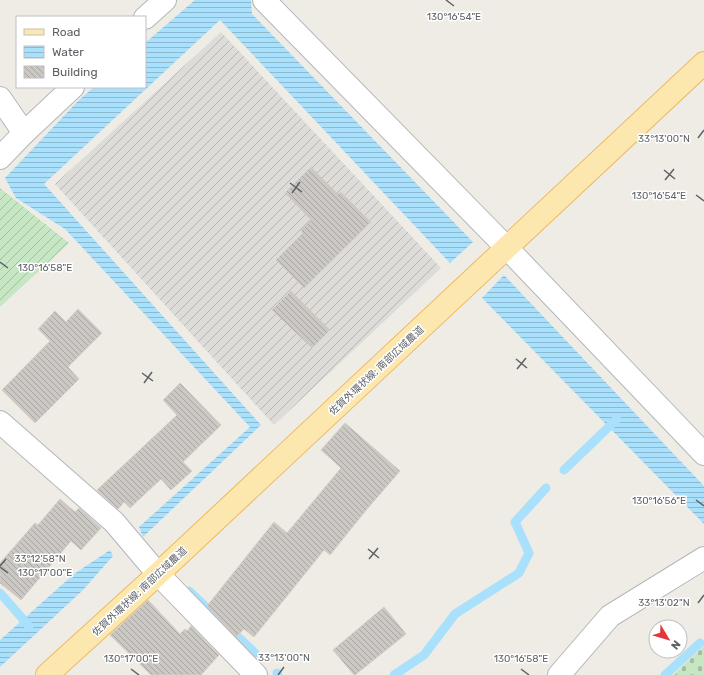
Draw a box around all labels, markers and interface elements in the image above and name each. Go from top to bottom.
text: 130°16'54"E [427,11,481,23]
legend [16,16,146,88]
text: Road [52,25,80,39]
text: Water [52,45,84,59]
text: Building [52,65,98,79]
text: 33°13'00"N [638,133,690,145]
text: 130°16'54"E [632,190,686,202]
text: 130°16'58"E [18,262,72,274]
street label: 佐賀外環状線; 南部広域農道 [327,324,427,418]
text: 130°16'56"E [632,495,686,507]
street label: 佐賀外環状線; 南部広域農道 [90,545,190,639]
text: 33°12'58"N [14,553,66,565]
text: 130°17'00"E [18,567,72,579]
text: 33°13'02"N [638,597,690,609]
north arrow [648,619,688,659]
text: N [668,638,683,652]
text: 33°13'00"N [258,652,310,664]
text: 130°17'00"E [104,653,158,665]
text: 130°16'58"E [494,653,548,665]

